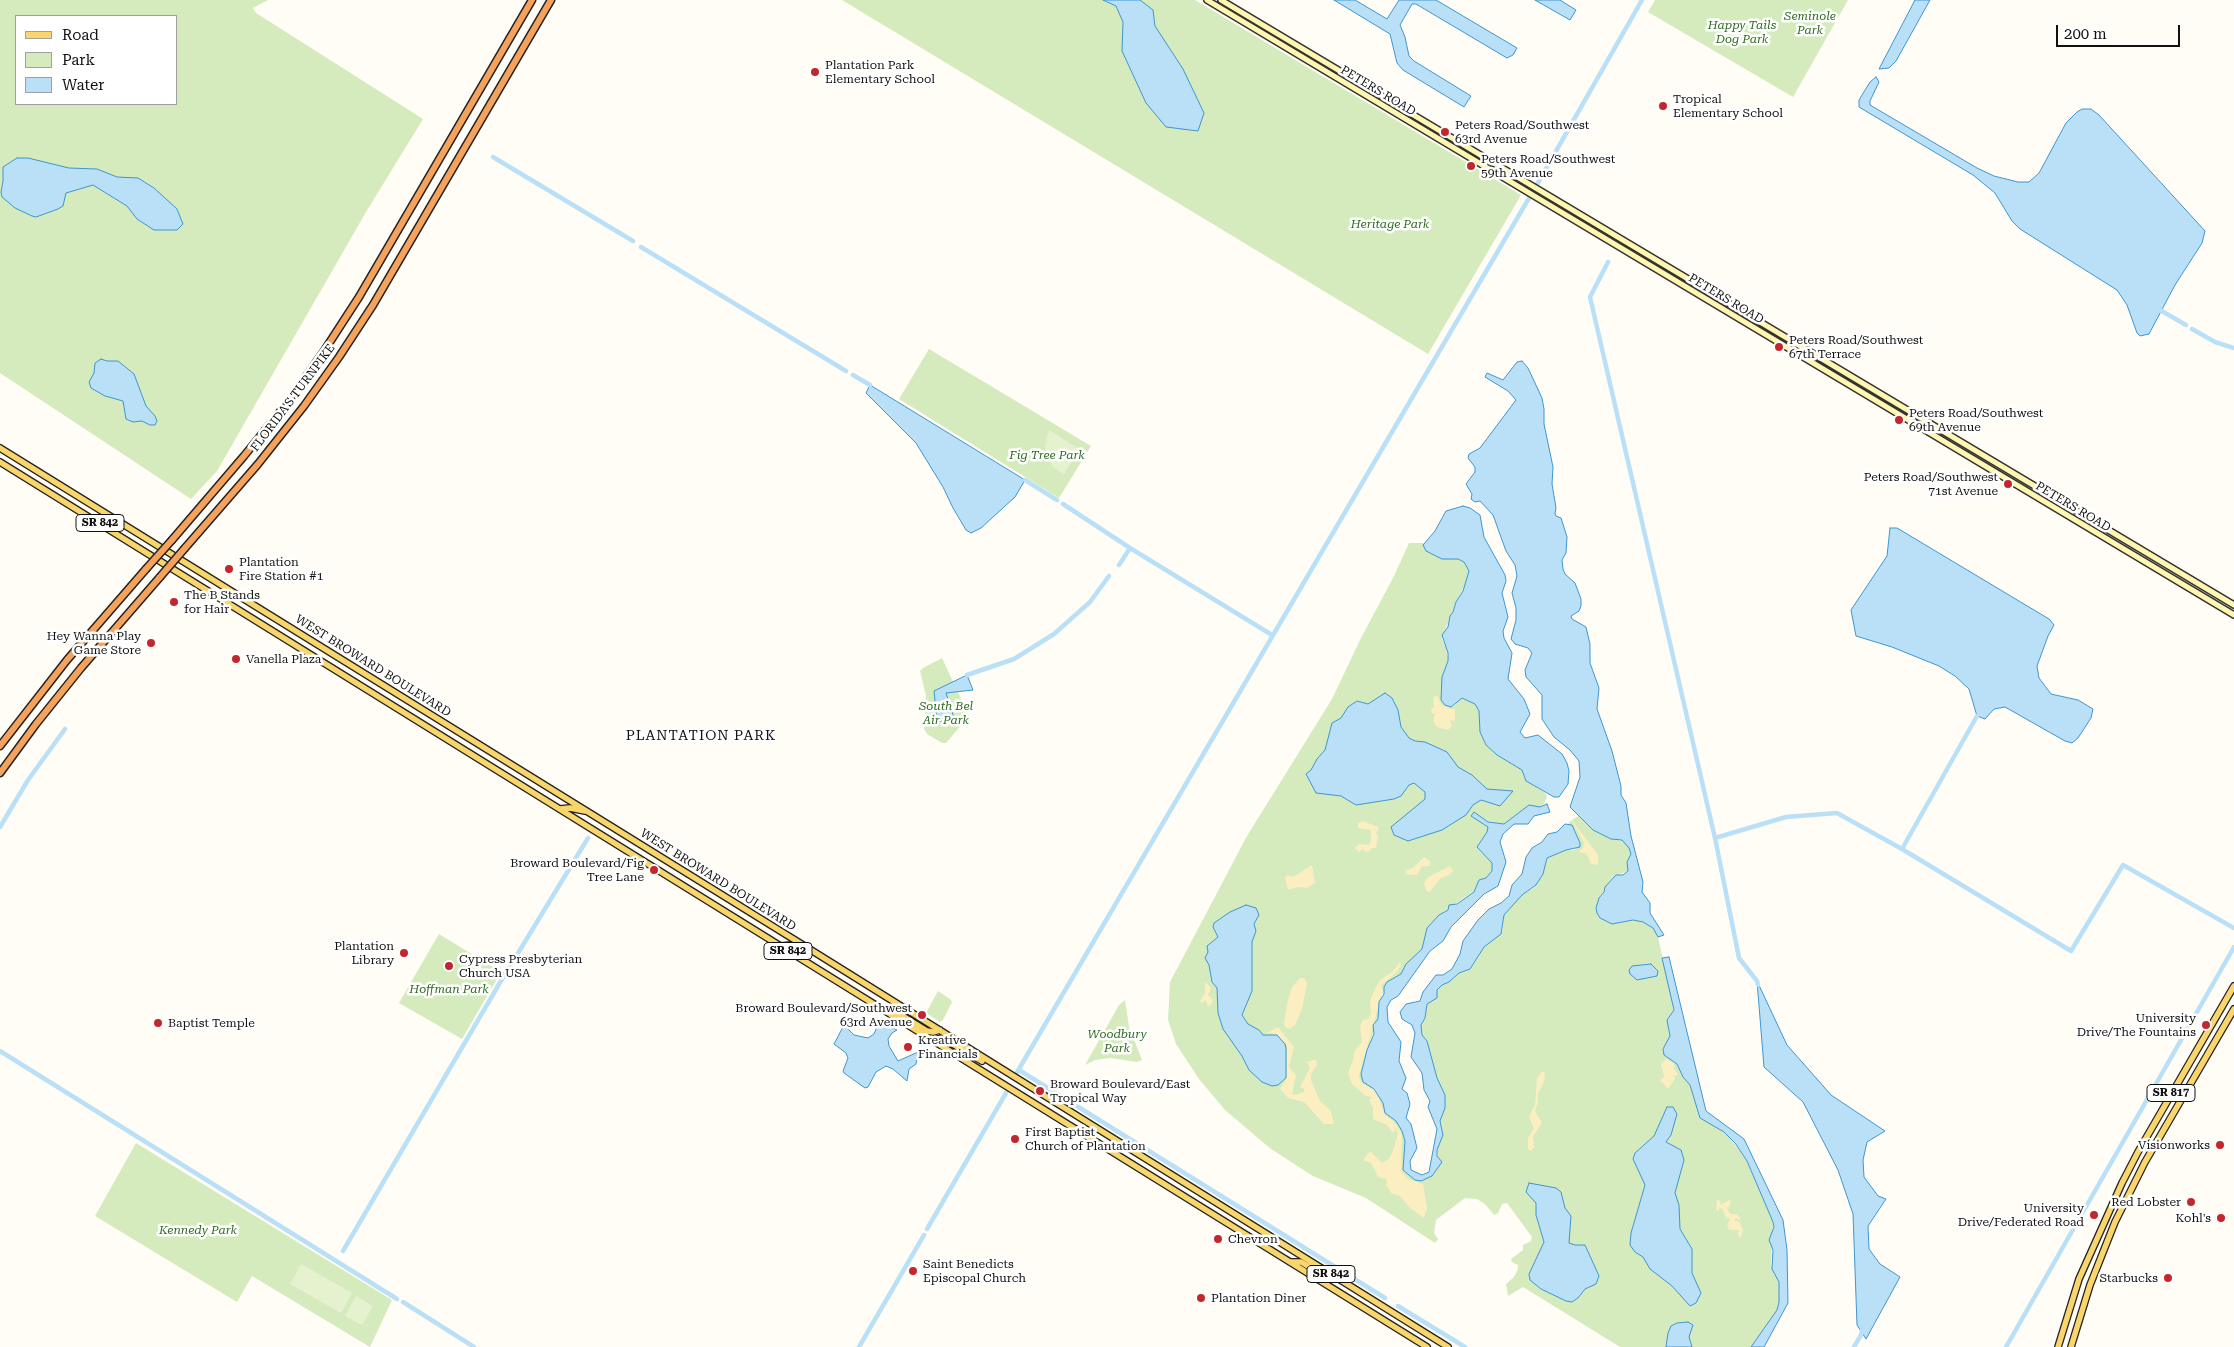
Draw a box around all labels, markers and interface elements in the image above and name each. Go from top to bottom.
park label: Seminole Park [1784,9,1836,37]
legend [15,15,178,105]
scale bar [2059,15,2183,47]
park label: Happy Tails Dog Park [1708,18,1776,46]
text: 200 m [2064,25,2107,43]
text: Road [62,26,99,44]
text: Park [62,51,95,69]
place label: Plantation Park Elementary School [825,58,935,86]
street label: PETERS ROAD [1338,63,1418,119]
marker: Plantation Park Elementary School [809,66,821,78]
text: Water [62,76,104,94]
place label: Tropical Elementary School [1673,92,1783,120]
marker: Tropical Elementary School [1657,100,1669,112]
place label: Peters Road/Southwest 63rd Avenue [1455,118,1589,146]
marker: Peters Road/Southwest 63rd Avenue [1439,126,1451,138]
place label: Peters Road/Southwest 59th Avenue [1481,152,1615,180]
marker: Peters Road/Southwest 59th Avenue [1465,160,1477,172]
park label: Heritage Park [1351,217,1429,231]
street label: PETERS ROAD [1686,271,1766,327]
place label: Peters Road/Southwest 67th Terrace [1789,333,1923,361]
street label: FLORIDA'S TURNPIKE [248,341,338,455]
marker: Peters Road/Southwest 67th Terrace [1773,341,1785,353]
place label: Peters Road/Southwest 69th Avenue [1909,406,2043,434]
marker: Peters Road/Southwest 69th Avenue [1893,414,1905,426]
park label: Fig Tree Park [1009,448,1085,462]
place label: Peters Road/Southwest 71st Avenue [1864,470,1998,498]
marker: Peters Road/Southwest 71st Avenue [2002,478,2014,490]
street label: PETERS ROAD [2033,479,2113,535]
road number: SR 842 [76,514,124,532]
place label: Plantation Fire Station #1 [239,555,323,583]
marker: Plantation Fire Station #1 [223,563,235,575]
place label: The B Stands for Hair [184,588,260,616]
marker: The B Stands for Hair [168,596,180,608]
street label: WEST BROWARD BOULEVARD [293,612,453,720]
place label: Hey Wanna Play Game Store [47,629,141,657]
marker: Hey Wanna Play Game Store [145,637,157,649]
place label: Vanella Plaza [246,652,321,666]
marker: Vanella Plaza [230,653,242,665]
park label: South Bel Air Park [919,699,973,727]
district label: PLANTATION PARK [624,728,778,744]
street label: WEST BROWARD BOULEVARD [638,826,798,934]
place label: Broward Boulevard/Fig Tree Lane [510,856,644,884]
marker: Broward Boulevard/Fig Tree Lane [648,864,660,876]
place label: Plantation Library [334,939,394,967]
road number: SR 842 [764,942,812,959]
marker: Plantation Library [398,947,410,959]
place label: Cypress Presbyterian Church USA [459,952,582,980]
marker: Cypress Presbyterian Church USA [443,960,455,972]
park label: Hoffman Park [409,982,489,996]
place label: Broward Boulevard/Southwest 63rd Avenue [735,1001,912,1029]
marker: Broward Boulevard/Southwest 63rd Avenue [916,1009,928,1021]
place label: University Drive/The Fountains [2077,1011,2196,1039]
place label: Baptist Temple [168,1016,255,1030]
marker: Baptist Temple [152,1017,164,1029]
marker: University Drive/The Fountains [2200,1019,2212,1031]
park label: Woodbury Park [1087,1027,1147,1055]
place label: Kreative Financials [918,1033,977,1061]
marker: Kreative Financials [902,1041,914,1053]
place label: Broward Boulevard/East Tropical Way [1050,1077,1190,1105]
road number: SR 817 [2147,1084,2195,1102]
marker: Broward Boulevard/East Tropical Way [1034,1085,1046,1097]
place label: First Baptist Church of Plantation [1025,1125,1146,1153]
marker: First Baptist Church of Plantation [1009,1133,1021,1145]
place label: Visionworks [2138,1138,2210,1152]
marker: Visionworks [2214,1139,2226,1151]
place label: Red Lobster [2111,1195,2181,1209]
marker: Red Lobster [2185,1196,2197,1208]
place label: University Drive/Federated Road [1958,1201,2084,1229]
marker: University Drive/Federated Road [2088,1209,2100,1221]
place label: Kohl's [2176,1211,2211,1225]
marker: Kohl's [2215,1212,2227,1224]
park label: Kennedy Park [159,1223,237,1237]
place label: Chevron [1228,1232,1278,1246]
marker: Chevron [1212,1233,1224,1245]
place label: Saint Benedicts Episcopal Church [923,1257,1026,1285]
marker: Saint Benedicts Episcopal Church [907,1265,919,1277]
road number: SR 842 [1307,1266,1355,1282]
place label: Starbucks [2100,1271,2158,1285]
marker: Starbucks [2162,1272,2174,1284]
place label: Plantation Diner [1211,1291,1306,1305]
marker: Plantation Diner [1195,1292,1207,1304]

